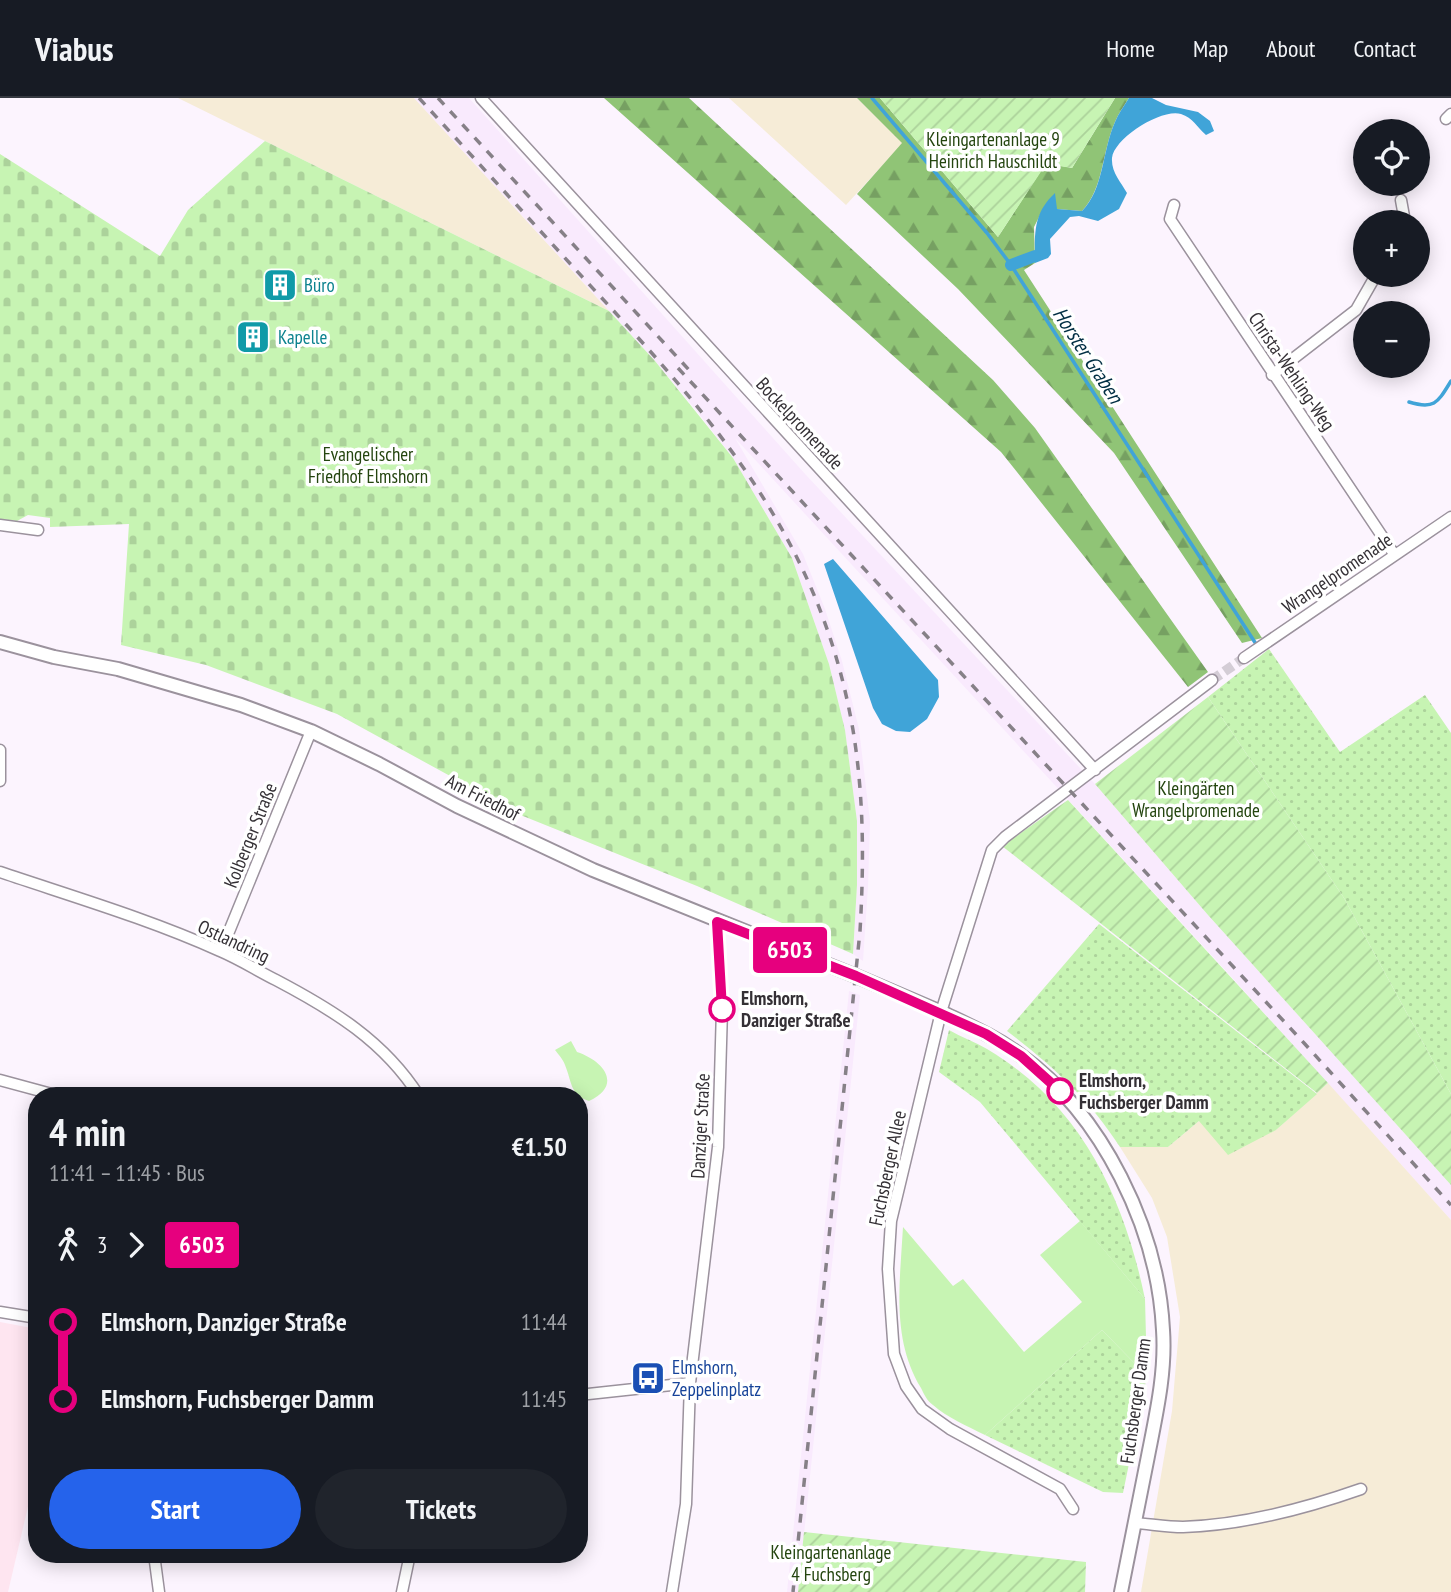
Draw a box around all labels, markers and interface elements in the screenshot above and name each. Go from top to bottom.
text: Viabus [35,27,114,70]
text: Home [1106,33,1155,64]
text: Map [1193,33,1228,64]
text: About [1266,33,1315,64]
text: Contact [1353,33,1416,64]
map controls [1353,119,1430,378]
button: locate [1353,119,1430,196]
park label: Kleingartenanlage 9 Heinrich Hauschildt [926,127,1060,173]
button: + [1353,210,1430,287]
building icon: Büro [261,266,299,304]
place label: Büro [304,273,335,297]
button: − [1353,301,1430,378]
water label: Horster Graben [1047,302,1130,410]
street label: Christa-Wehling-Weg [1243,307,1341,435]
building icon: Kapelle [234,318,272,356]
place label: Kapelle [278,325,328,349]
street label: Bockelpromenade [751,372,849,474]
park label: Evangelischer Friedhof Elmshorn [308,442,428,488]
street label: Wrangelpromenade [1277,527,1397,619]
street label: Am Friedhof [442,768,525,826]
park label: Kleingärten Wrangelpromenade [1132,776,1260,822]
street label: Kolberger Straße [218,779,282,891]
street label: Ostlandring [194,914,274,968]
line badge: 6503 [741,927,839,973]
text: 6503 [767,934,813,965]
place label: Elmshorn, Danziger Straße [741,986,851,1032]
marker: Elmshorn, Danziger Straße [709,996,735,1022]
place label: Elmshorn, Fuchsberger Damm [1079,1068,1209,1114]
street label: Danziger Straße [685,1073,715,1179]
marker: Elmshorn, Fuchsberger Damm [1047,1078,1073,1104]
text: 4 min [49,1107,126,1156]
street label: Fuchsberger Allee [863,1108,911,1228]
text: €1.50 [512,1130,567,1163]
text: 11:41 – 11:45 · Bus [49,1158,205,1187]
icon: walk [49,1226,87,1264]
icon: forward [117,1226,155,1264]
text: 6503 [179,1229,225,1260]
text: 3 [97,1230,107,1259]
text: Elmshorn, Danziger Straße [101,1305,347,1338]
text: 11:44 [521,1307,567,1336]
street label: Fuchsberger Damm [1114,1337,1156,1465]
place label: Elmshorn, Zeppelinplatz [672,1355,761,1401]
bus stop icon: Elmshorn, Zeppelinplatz [629,1359,667,1397]
text: Elmshorn, Fuchsberger Damm [101,1382,374,1415]
text: 11:45 [521,1384,567,1413]
button: Start [49,1469,301,1549]
button: Tickets [315,1469,567,1549]
park label: Kleingartenanlage 4 Fuchsberg [771,1540,892,1586]

